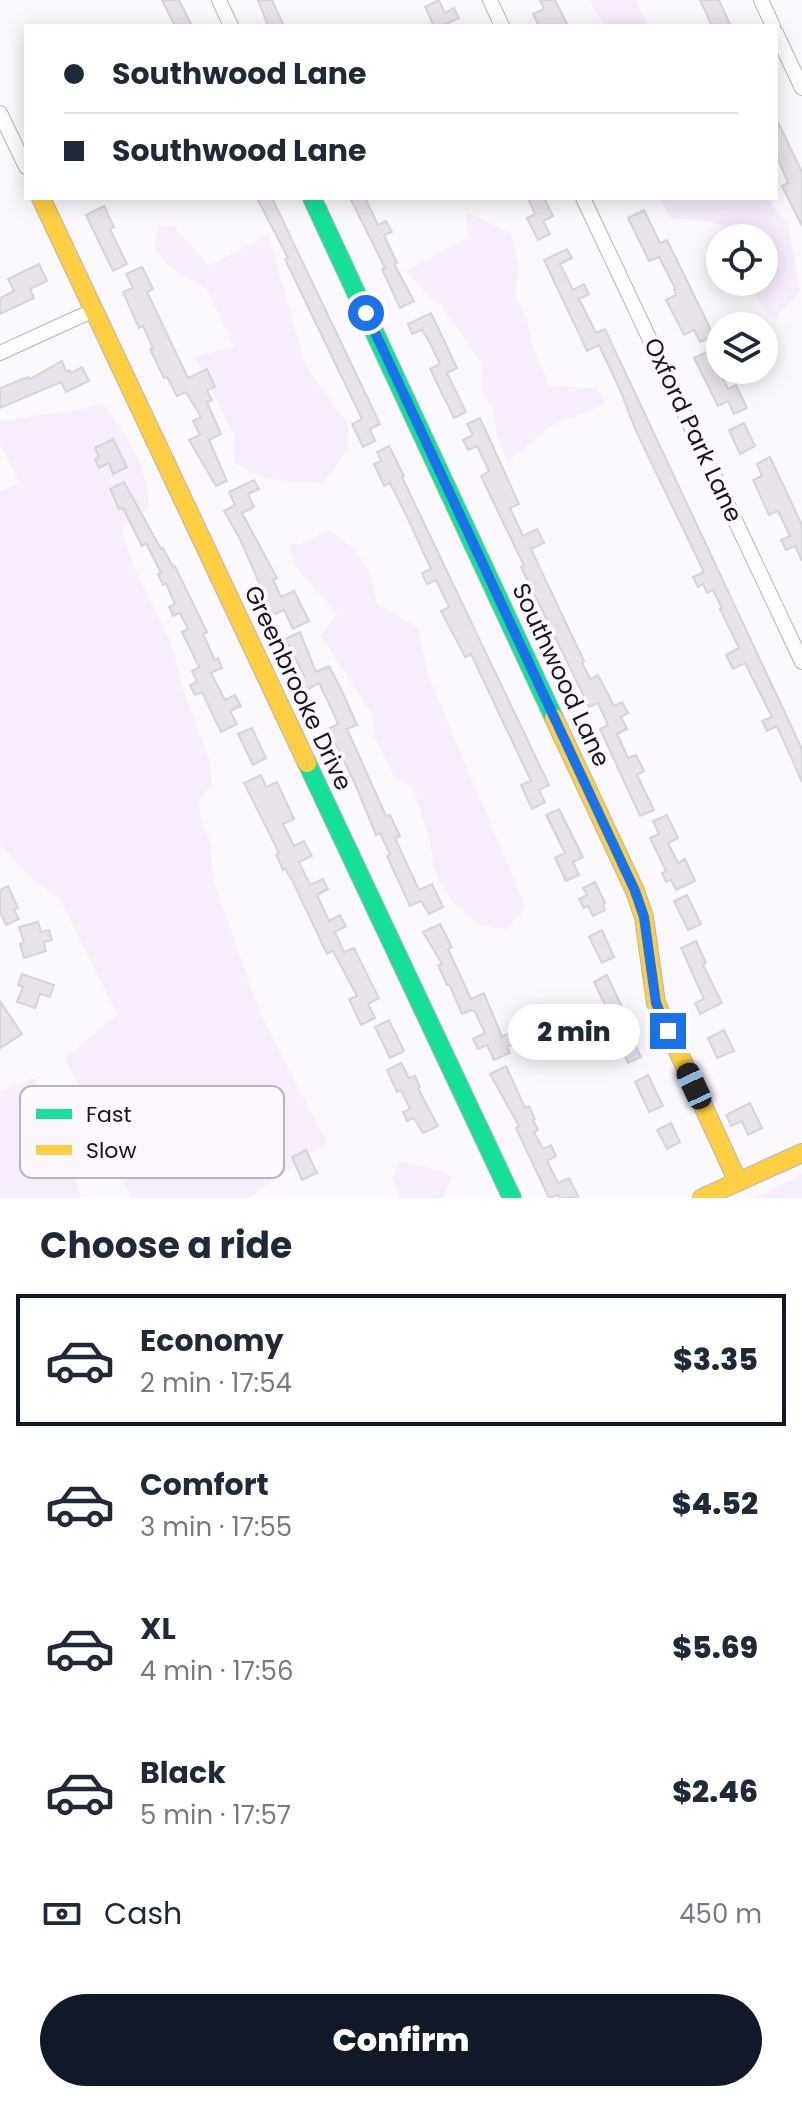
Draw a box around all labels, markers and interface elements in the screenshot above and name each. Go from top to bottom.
text: Southwood Lane [112,52,367,95]
text: Southwood Lane [112,129,367,172]
map controls [706,224,778,384]
button: locate [706,224,778,296]
route start [348,295,384,331]
button: layers [706,312,778,384]
street label: Oxford Park Lane [636,332,751,527]
street label: Southwood Lane [504,578,618,772]
street label: Greenbrooke Drive [236,580,360,796]
callout: 2 min [508,1003,640,1059]
route end [650,1013,686,1049]
text: 2 min [537,1014,611,1050]
car [673,1059,715,1113]
legend [20,1086,284,1178]
text: Fast [86,1099,131,1130]
text: Slow [86,1135,136,1166]
text: Choose a ride [40,1220,292,1271]
text: Economy [140,1319,284,1362]
icon: car [44,1324,116,1396]
text: $3.35 [673,1338,758,1381]
text: 2 min · 17:54 [140,1365,292,1401]
text: Comfort [140,1463,269,1506]
icon: car [44,1468,116,1540]
text: $4.52 [672,1482,758,1525]
text: 3 min · 17:55 [140,1509,292,1545]
text: XL [140,1607,176,1650]
icon: car [44,1612,116,1684]
text: $5.69 [672,1626,758,1669]
text: 4 min · 17:56 [140,1653,293,1689]
text: Black [140,1751,226,1794]
icon: car [44,1756,116,1828]
text: $2.46 [672,1770,758,1813]
text: 5 min · 17:57 [140,1797,291,1833]
icon: cash [40,1892,84,1936]
text: Cash [104,1892,182,1935]
text: 450 m [679,1896,762,1932]
button: Confirm [40,1994,762,2086]

